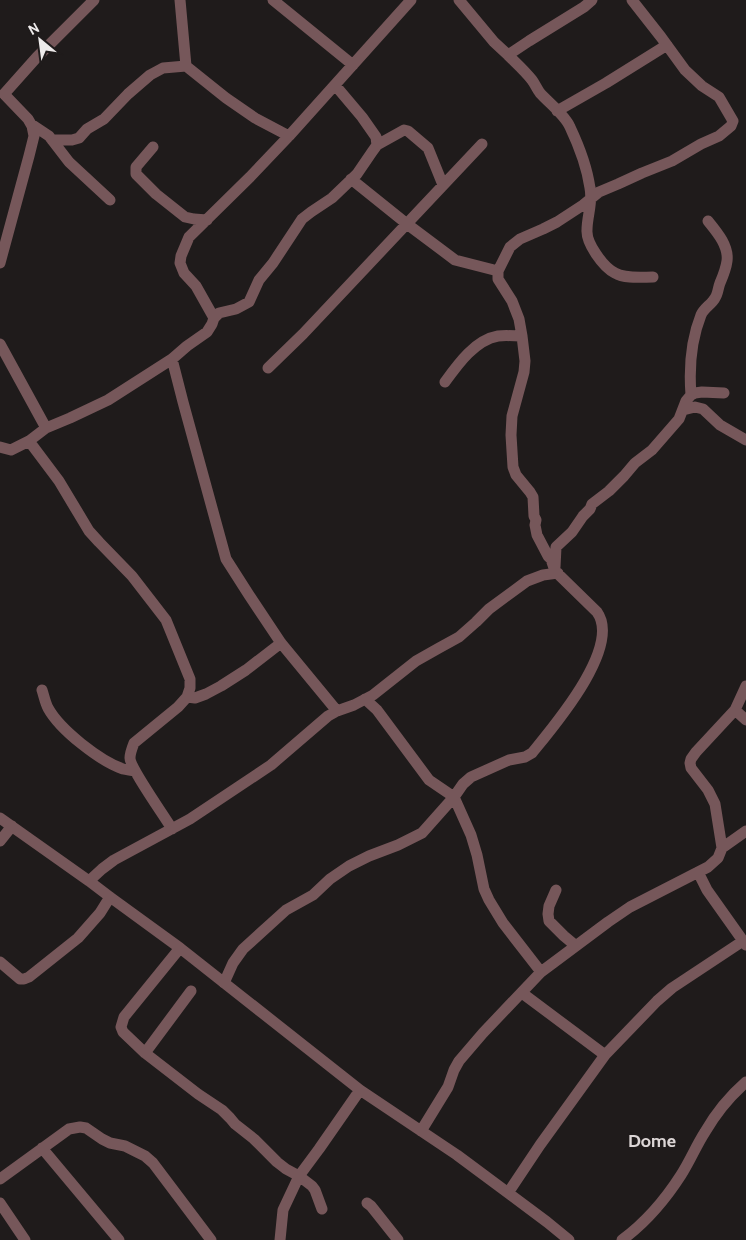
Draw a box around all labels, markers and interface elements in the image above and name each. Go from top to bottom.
north arrow [15,15,65,65]
text: N [25,18,42,39]
district label: Dome [628,1130,676,1152]

